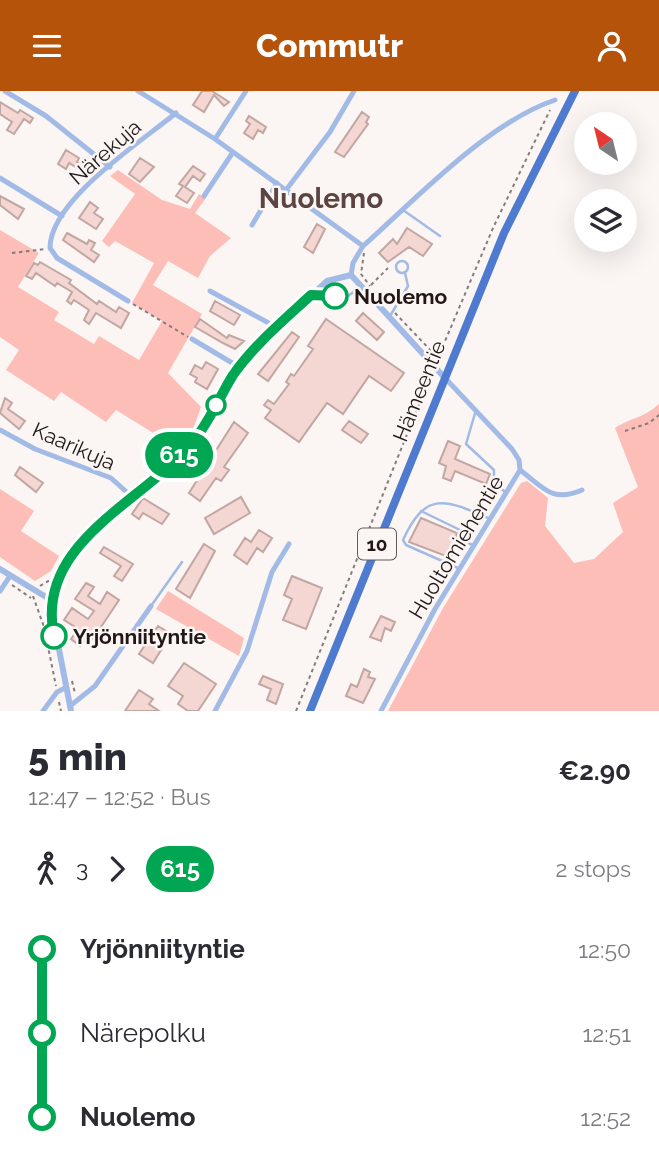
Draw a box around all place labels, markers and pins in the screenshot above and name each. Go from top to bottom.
marker: Nuolemo [322,283,348,309]
place label: Nuolemo [354,284,448,309]
unlabelled marker [206,395,226,415]
marker: Yrjönniityntie [41,623,67,649]
place label: Yrjönniityntie [73,624,207,649]

